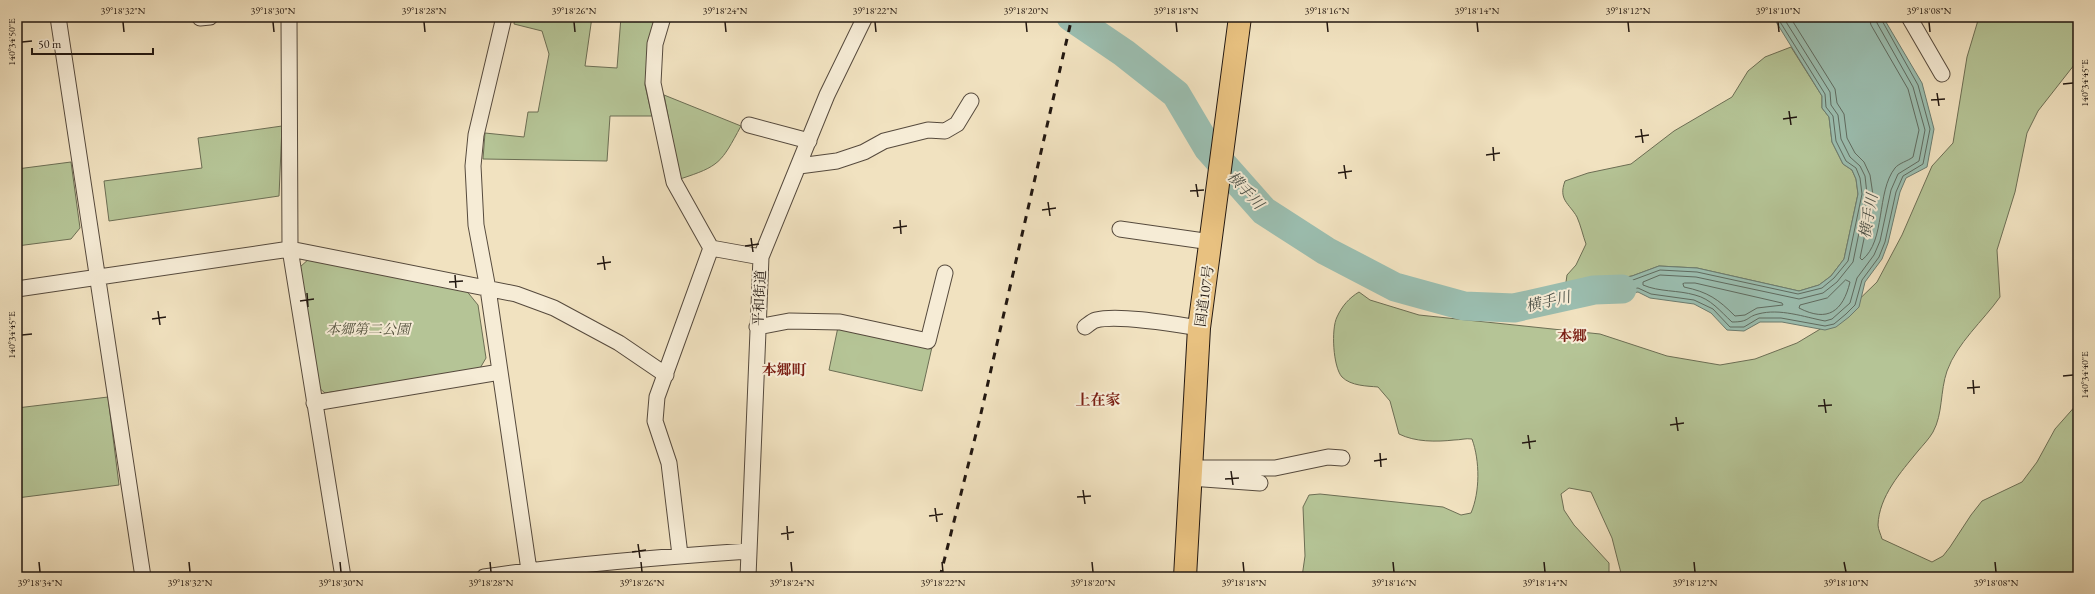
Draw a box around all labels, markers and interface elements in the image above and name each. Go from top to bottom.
text: 39°18'32"N [101,4,146,17]
text: 39°18'30"N [251,4,296,17]
text: 39°18'28"N [402,4,447,17]
text: 39°18'26"N [552,4,597,17]
text: 39°18'24"N [703,4,748,17]
text: 39°18'22"N [853,4,898,17]
text: 39°18'20"N [1004,4,1049,17]
text: 39°18'18"N [1154,4,1199,17]
text: 39°18'16"N [1305,4,1350,17]
text: 39°18'14"N [1455,4,1500,17]
text: 39°18'12"N [1606,4,1651,17]
text: 39°18'10"N [1756,4,1801,17]
text: 39°18'08"N [1907,4,1952,17]
text: 140°34'50"E [5,18,18,66]
scale bar [32,30,153,56]
text: 50 m [38,36,62,52]
text: 140°34'45"E [2078,59,2091,107]
water label: 横手川 [1224,167,1270,214]
water label: 横手川 [1855,190,1882,240]
street label: 国道107号 [1191,264,1217,328]
street label: 平和街道 [749,270,769,326]
water label: 横手川 [1524,286,1574,315]
text: 140°34'45"E [5,311,18,359]
park label: 本郷第二公園 [326,320,412,338]
district label: 本郷 [1557,326,1587,345]
text: 140°34'40"E [2078,351,2091,399]
district label: 本郷町 [761,360,807,379]
district label: 上在家 [1075,390,1121,409]
text: 39°18'34"N [18,576,63,589]
text: 39°18'32"N [168,576,213,589]
text: 39°18'30"N [319,576,364,589]
text: 39°18'28"N [469,576,514,589]
text: 39°18'26"N [620,576,665,589]
text: 39°18'24"N [770,576,815,589]
text: 39°18'22"N [921,576,966,589]
text: 39°18'20"N [1071,576,1116,589]
text: 39°18'18"N [1222,576,1267,589]
text: 39°18'16"N [1372,576,1417,589]
text: 39°18'14"N [1523,576,1568,589]
text: 39°18'12"N [1673,576,1718,589]
text: 39°18'10"N [1824,576,1869,589]
text: 39°18'08"N [1974,576,2019,589]

